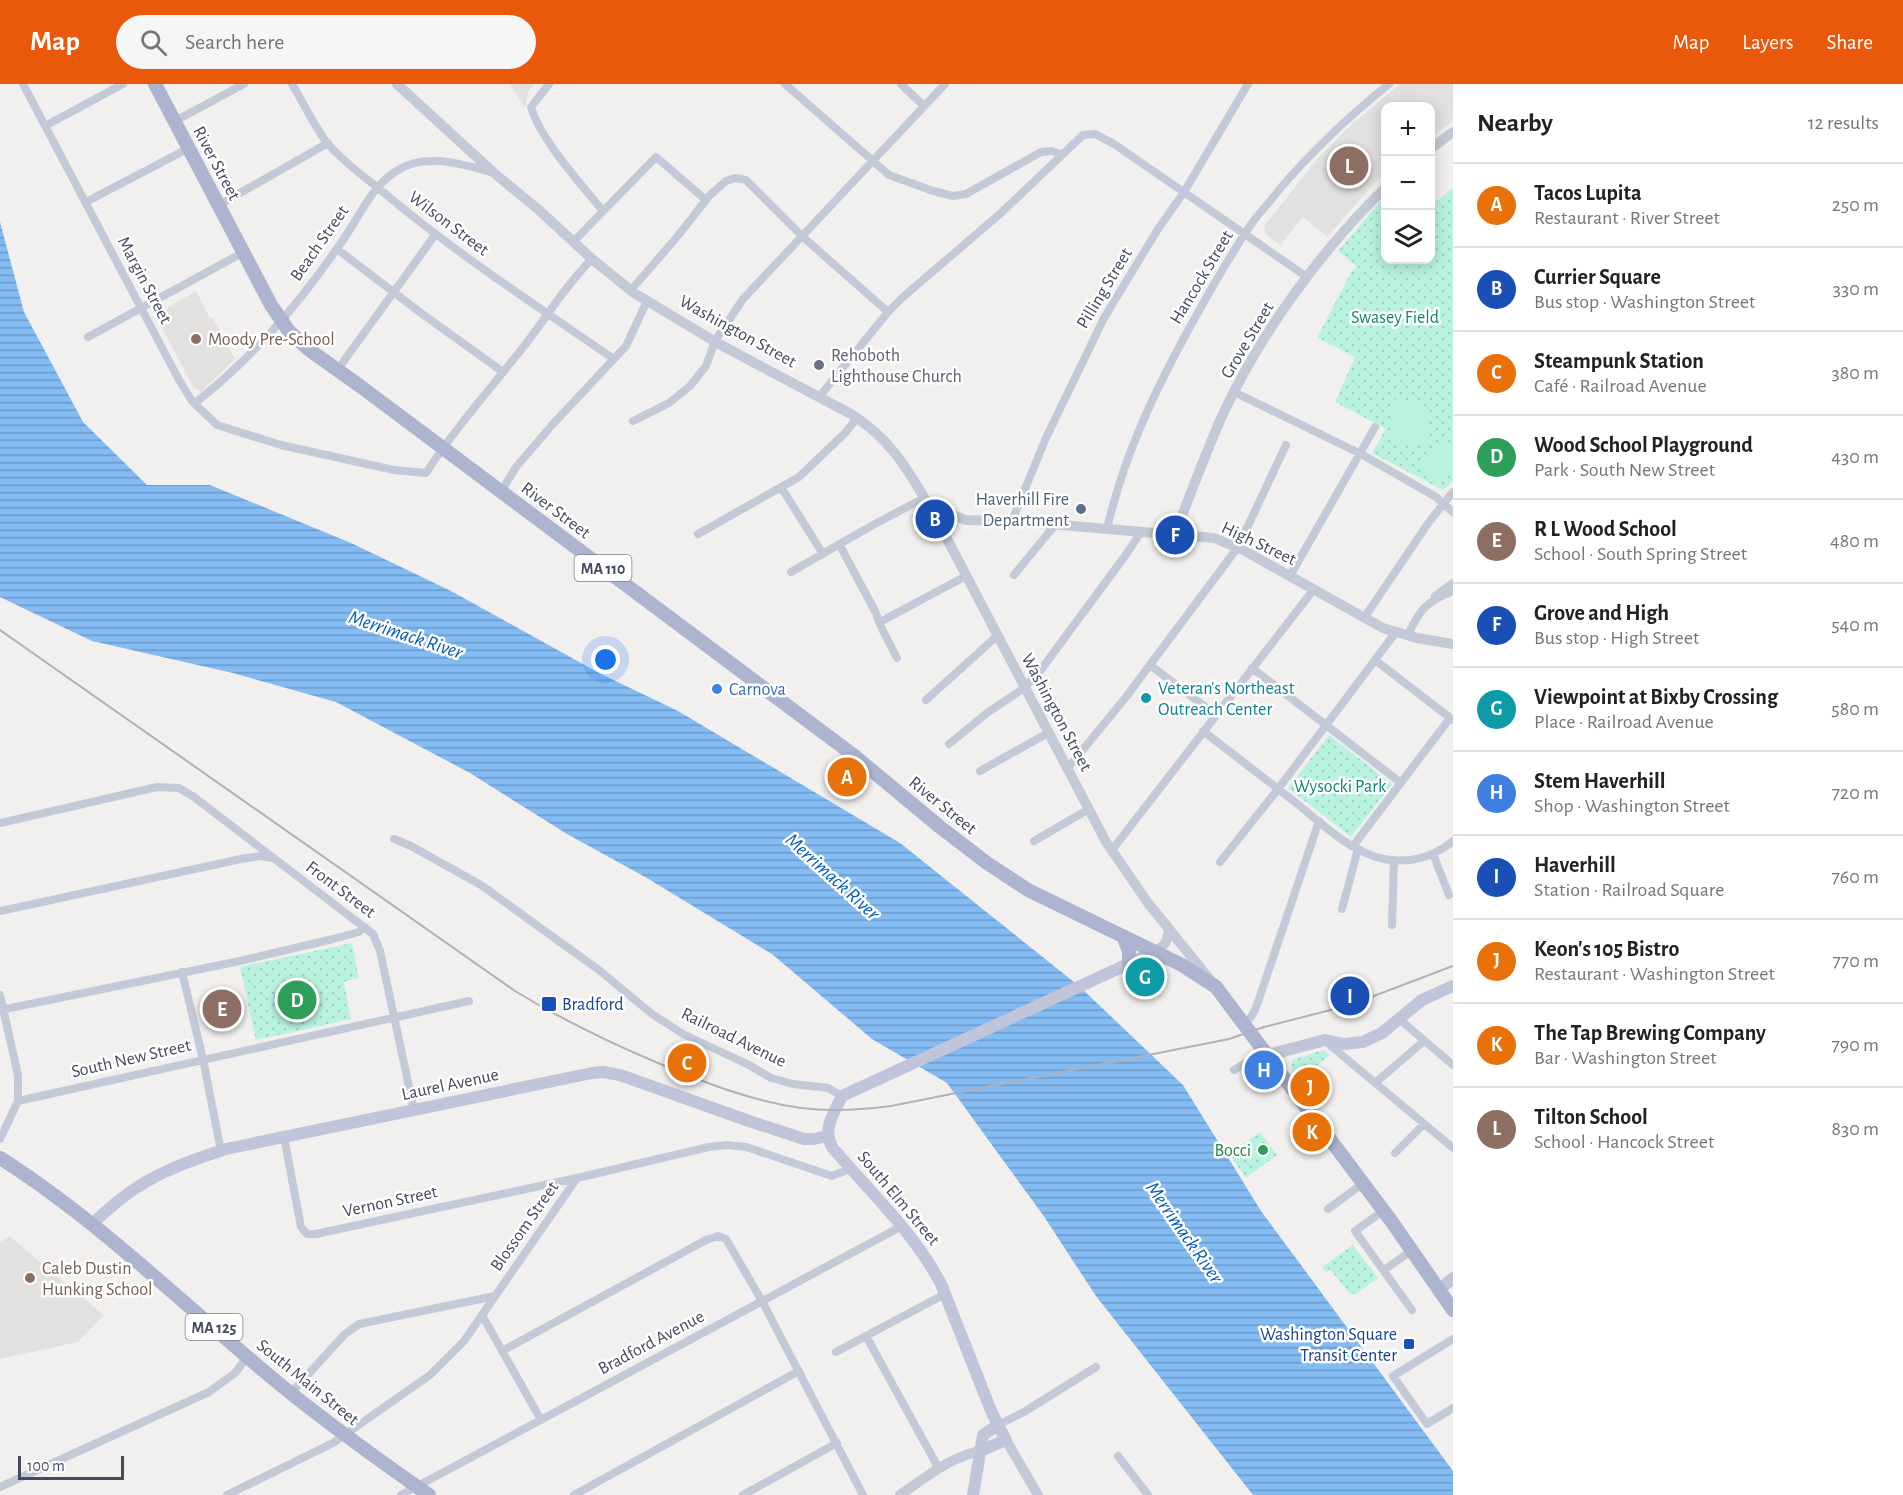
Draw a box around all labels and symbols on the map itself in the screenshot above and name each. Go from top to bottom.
street label: River Street [189,123,243,204]
pin: L [1330,144,1368,188]
street label: Wilson Street [405,188,492,260]
street label: Beach Street [287,202,352,285]
street label: Hancock Street [1167,227,1237,327]
street label: Margin Street [114,234,175,327]
street label: Pilling Street [1074,245,1136,332]
street label: Washington Street [676,292,799,372]
street label: Grove Street [1218,299,1278,382]
park label: Swasey Field [1351,309,1439,327]
place label: Moody Pre-School [208,331,335,349]
marker: Moody Pre-School [189,332,203,346]
place label: Rehoboth Lighthouse Church [831,347,962,386]
marker: Rehoboth Lighthouse Church [812,358,826,372]
street label: River Street [518,479,593,543]
place label: Haverhill Fire Department [976,491,1069,530]
pin: B [916,496,954,542]
marker: Haverhill Fire Department [1074,502,1088,516]
pin: F [1156,512,1194,558]
street label: High Street [1218,519,1299,569]
road number: MA 110 [574,555,632,581]
water label: Merrimack River [346,607,466,663]
your location [591,645,620,674]
street label: Washington Street [1018,651,1095,775]
place label: Veteran's Northeast Outreach Center [1158,680,1295,719]
place label: Carnova [729,681,786,699]
marker: Carnova [710,682,724,696]
marker: Veteran's Northeast Outreach Center [1139,691,1153,705]
pin: A [828,754,866,800]
street label: River Street [905,773,980,838]
park label: Wysocki Park [1294,778,1387,796]
water label: Merrimack River [782,830,883,924]
street label: Front Street [302,858,379,922]
pin: G [1126,954,1164,1000]
pin: I [1330,974,1370,1018]
pin: D [278,978,316,1022]
pin: E [202,986,242,1032]
marker: Bradford [540,995,558,1013]
place label: Bradford [562,996,624,1014]
street label: Railroad Avenue [678,1005,789,1071]
street label: South New Street [70,1036,193,1081]
pin: C [668,1040,706,1086]
pin: H [1244,1048,1284,1092]
pin: J [1290,1064,1330,1110]
street label: Laurel Avenue [400,1066,500,1104]
pin: K [1292,1110,1332,1154]
place label: Bocci [1214,1142,1251,1160]
marker: Bocci [1256,1143,1270,1157]
street label: South Elm Street [854,1148,943,1249]
street label: Blossom Street [487,1178,562,1275]
water label: Merrimack River [1142,1178,1227,1287]
street label: Vernon Street [341,1183,439,1221]
place label: Caleb Dustin Hunking School [42,1260,153,1299]
marker: Caleb Dustin Hunking School [23,1271,37,1285]
street label: Bradford Avenue [596,1307,707,1378]
road number: MA 125 [186,1314,242,1340]
place label: Washington Square Transit Center [1260,1326,1397,1365]
street label: South Main Street [253,1336,362,1429]
marker: Washington Square Transit Center [1402,1337,1416,1351]
scale bar [18,1453,124,1480]

